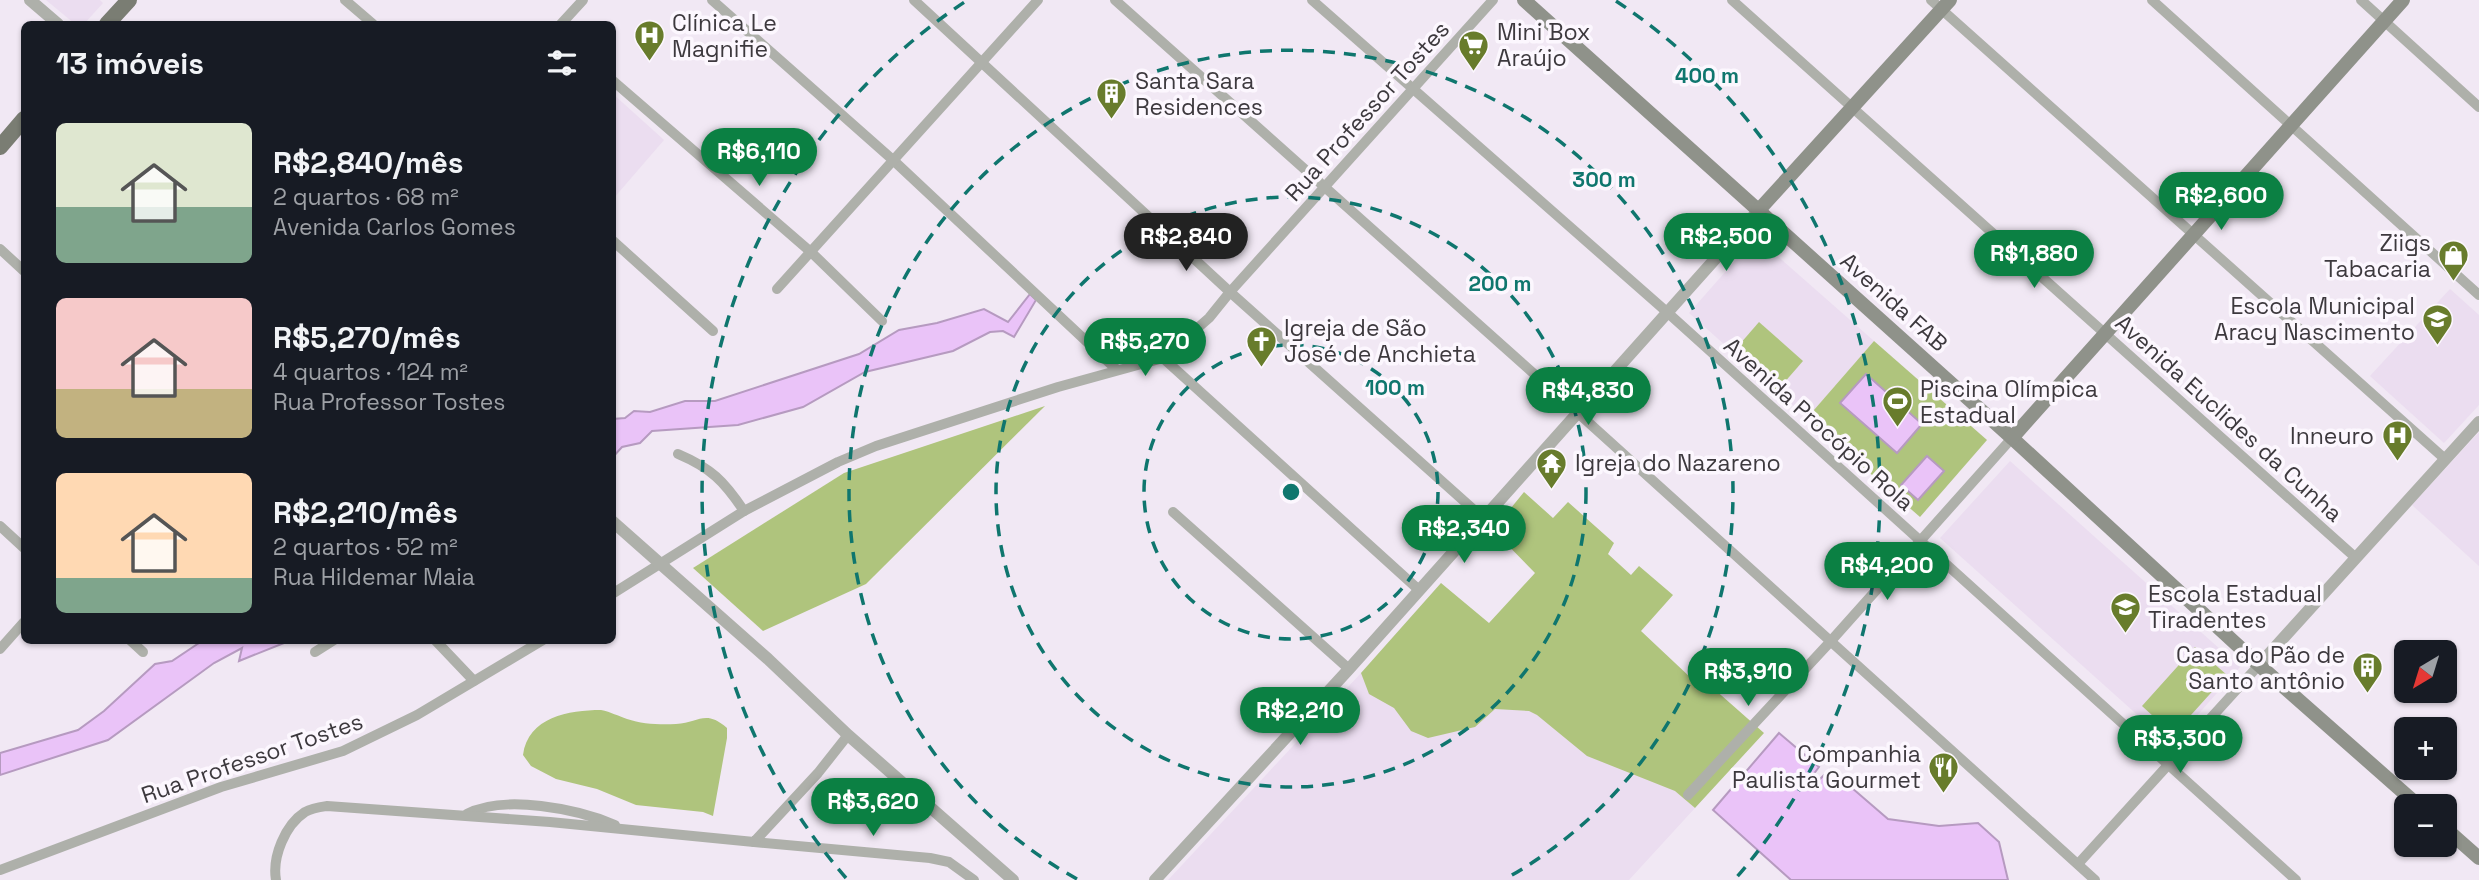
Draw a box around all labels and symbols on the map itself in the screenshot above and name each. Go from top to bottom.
place label: Clínica Le Magnifie [672,8,777,64]
street label: Rua Professor Tostes [1278,15,1456,207]
place label: Mini Box Araújo [1497,17,1590,73]
hospital icon: Clínica Le Magnifie [632,19,666,63]
supermarket icon: Mini Box Araújo [1457,28,1491,72]
text: 400 m [1675,62,1739,89]
place label: Santa Sara Residences [1135,66,1263,122]
building icon: Santa Sara Residences [1095,77,1129,121]
pin: R$6,110 [694,128,824,188]
text: 300 m [1572,166,1636,193]
pin: R$2,600 [2156,173,2286,232]
pin: R$2,840 [1121,214,1251,273]
pin: R$2,500 [1661,214,1791,273]
place label: Ziigs Tabacaria [2324,228,2431,284]
pin: R$1,880 [1969,230,2099,290]
shop icon: Ziigs Tabacaria [2437,239,2471,283]
street label: Avenida FAB [1834,246,1954,358]
text: 200 m [1469,270,1531,297]
place label: Escola Municipal Aracy Nascimento [2214,291,2415,347]
school or university icon: Escola Municipal Aracy Nascimento [2421,302,2455,346]
street label: Avenida Euclides da Cunha [2109,308,2349,528]
place label: Igreja de São José de Anchieta [1284,313,1476,369]
pin: R$5,270 [1080,318,1210,378]
church icon: Igreja de São José de Anchieta [1244,324,1278,368]
street label: Avenida Procópio Rola [1718,331,1920,517]
pin: R$4,830 [1523,368,1653,427]
text: 100 m [1365,374,1425,401]
place label: Piscina Olímpica Estadual [1920,374,2098,430]
sports icon: Piscina Olímpica Estadual [1880,385,1914,429]
hospital icon: Inneuro [2380,419,2414,463]
place label: Inneuro [2290,421,2374,451]
temple icon: Igreja do Nazareno [1535,446,1569,490]
place label: Igreja do Nazareno [1575,448,1781,478]
centre of rings [1279,480,1303,504]
pin: R$2,340 [1399,505,1529,565]
pin: R$4,200 [1822,542,1952,602]
place label: Escola Estadual Tiradentes [2148,579,2322,635]
school or university icon: Escola Estadual Tiradentes [2108,590,2142,634]
place label: Casa do Pão de Santo antônio [2176,640,2345,696]
north arrow [2394,640,2457,704]
pin: R$3,910 [1683,648,1813,708]
building icon: Casa do Pão de Santo antônio [2351,651,2385,695]
pin: R$2,210 [1235,688,1365,747]
street label: Rua Professor Tostes [137,706,367,810]
pin: R$3,300 [2115,716,2245,775]
place label: Companhia Paulista Gourmet [1732,739,1921,795]
restaurant icon: Companhia Paulista Gourmet [1927,750,1961,794]
pin: R$3,620 [808,778,938,838]

